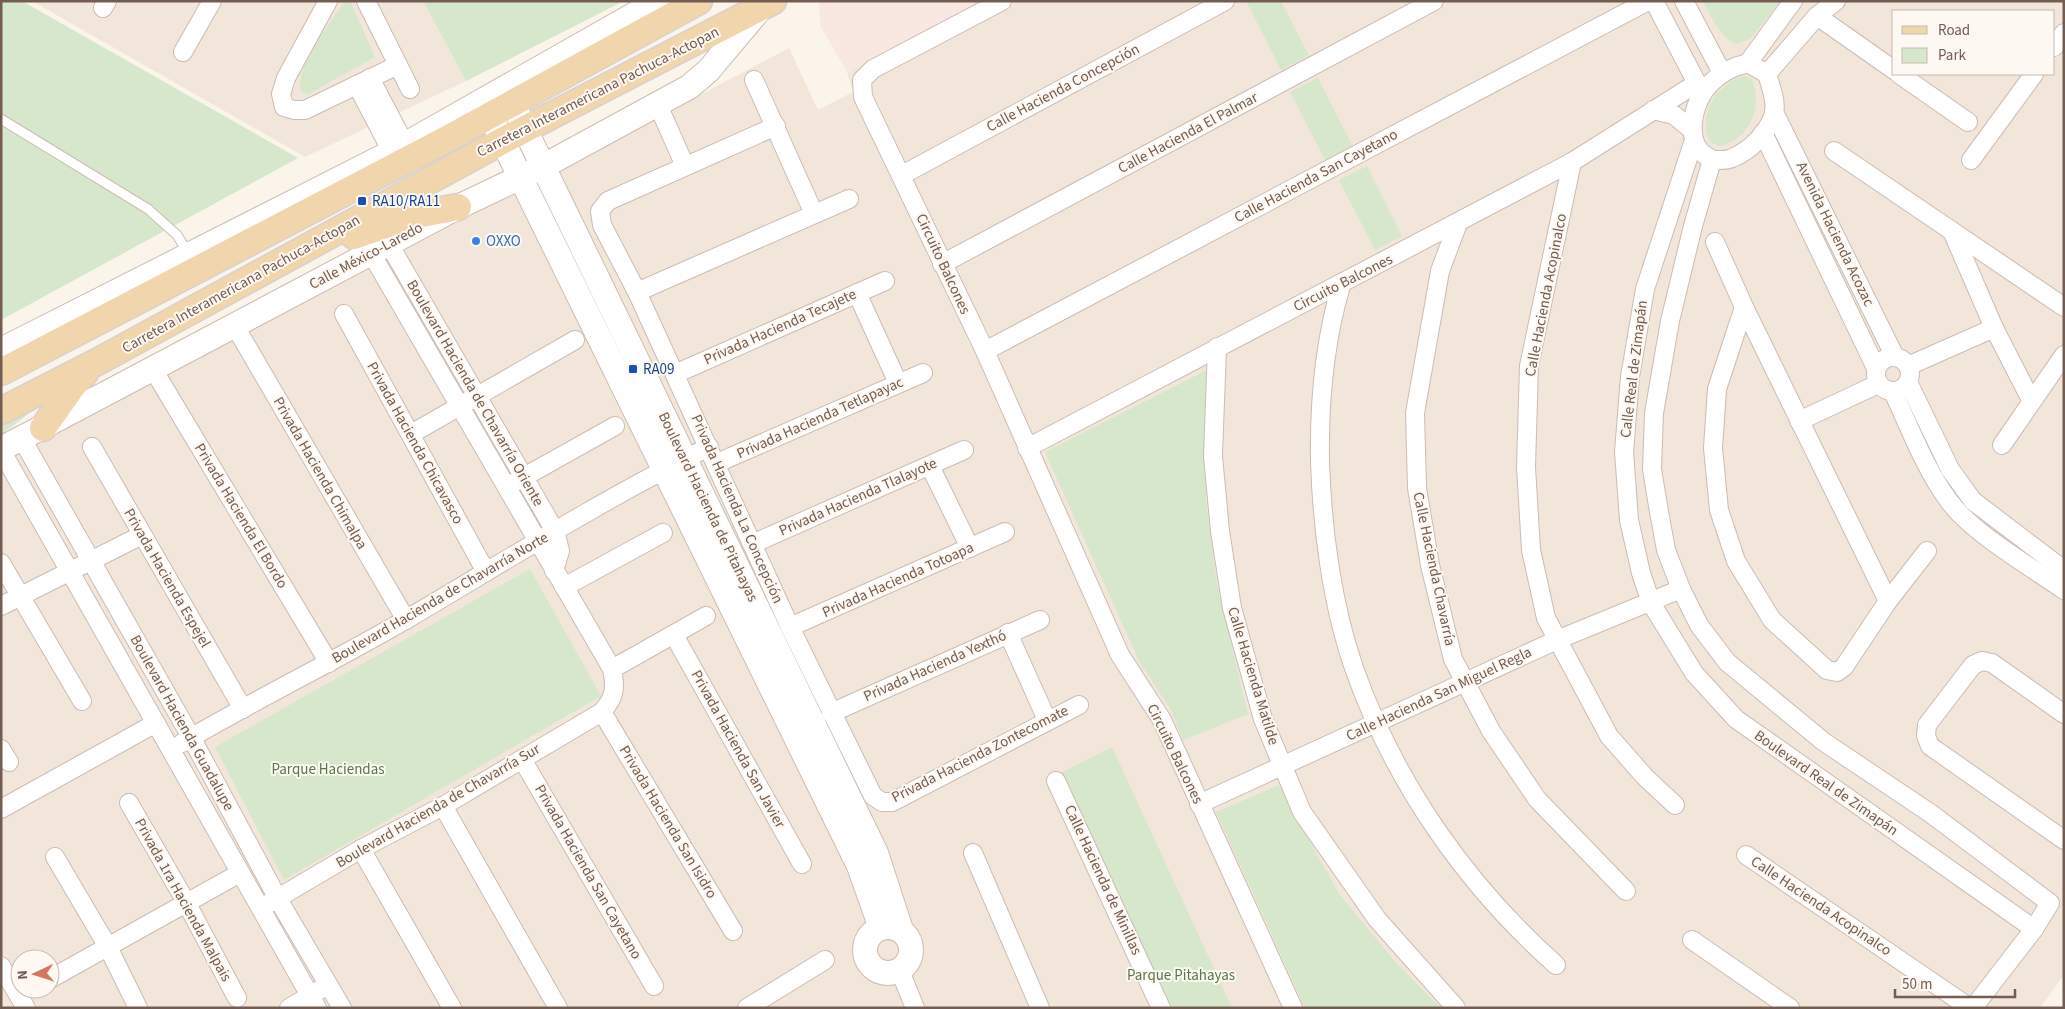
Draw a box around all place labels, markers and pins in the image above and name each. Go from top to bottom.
place label: RA10/RA11 [372,191,440,212]
marker: RA10/RA11 [356,195,368,207]
place label: OXXO [486,231,521,252]
marker: OXXO [470,235,482,247]
place label: RA09 [643,359,675,380]
marker: RA09 [627,363,639,375]

